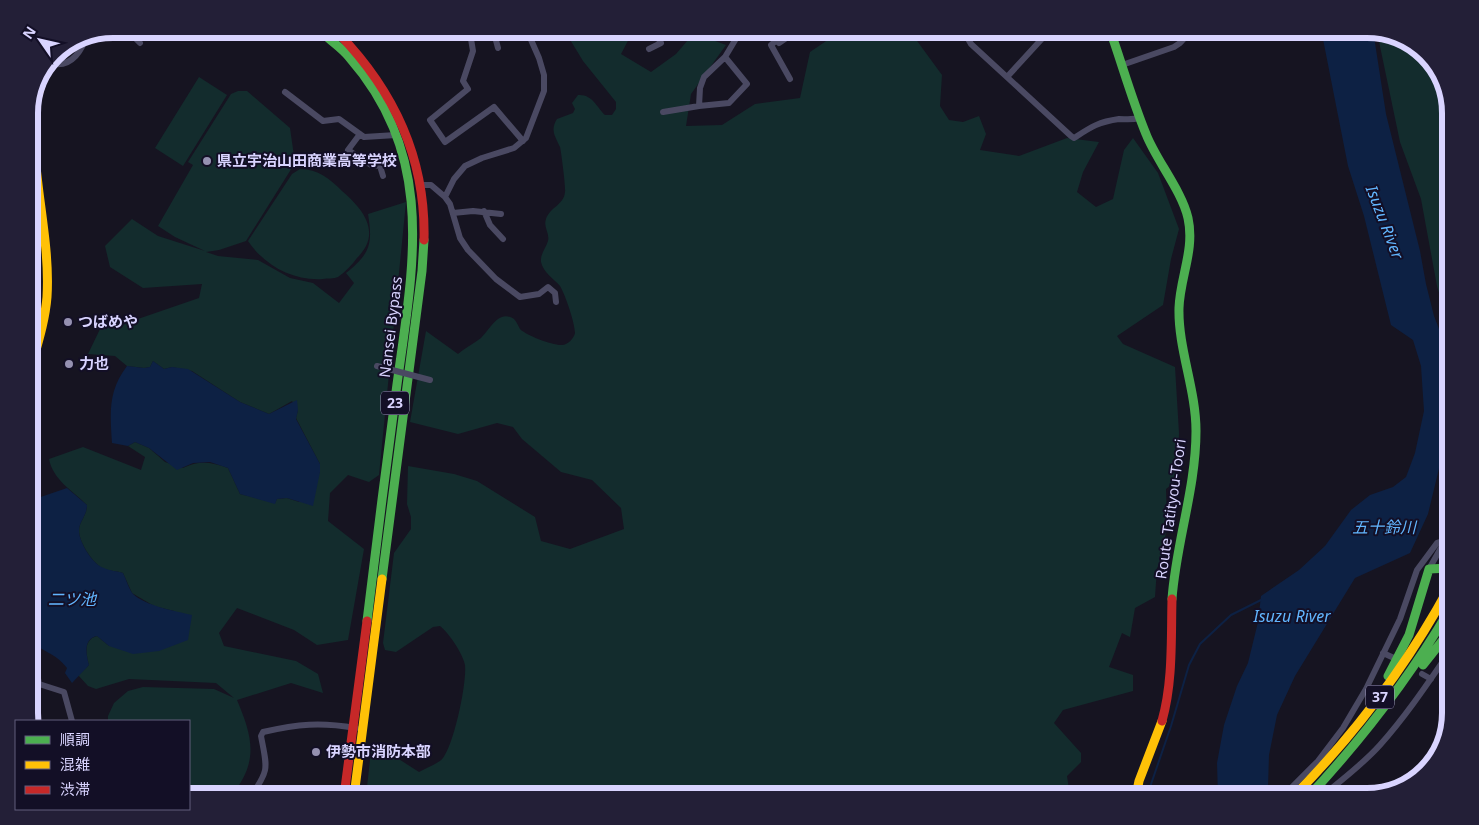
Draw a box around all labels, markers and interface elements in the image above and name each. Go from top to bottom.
north arrow [15,15,65,65]
text: N [18,22,40,42]
place label: 県立宇治山田商業高等学校 [217,150,397,170]
marker: 県立宇治山田商業高等学校 [201,155,213,167]
water label: Isuzu River [1361,181,1409,262]
street label: Nansei Bypass [374,275,406,379]
place label: つばめや [78,311,138,331]
marker: つばめや [62,316,74,328]
place label: 力也 [79,353,109,373]
marker: 力也 [63,358,75,370]
road number: 23 [381,392,409,414]
street label: Route Tatityou-Toori [1150,437,1190,580]
water label: 五十鈴川 [1352,516,1418,538]
water label: 二ツ池 [48,588,98,610]
water label: Isuzu River [1252,605,1331,627]
road number: 37 [1366,686,1394,709]
legend [15,720,190,810]
text: 順調 [60,729,90,749]
place label: 伊勢市消防本部 [326,741,431,761]
marker: 伊勢市消防本部 [310,746,322,758]
text: 混雑 [60,754,90,774]
text: 渋滞 [60,779,90,799]

